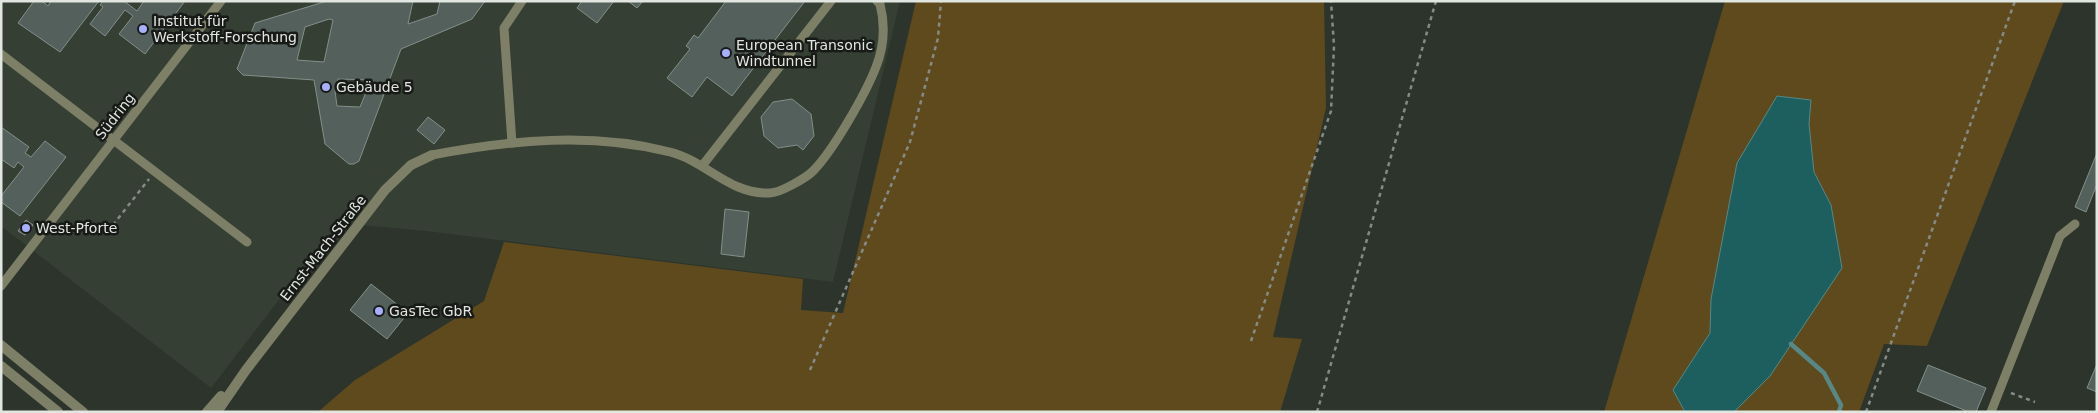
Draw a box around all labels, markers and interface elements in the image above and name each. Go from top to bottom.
place label: Institut für Werkstoff-Forschung [153,13,297,45]
marker: Institut für Werkstoff-Forschung [137,23,149,35]
place label: European Transonic Windtunnel [736,37,873,69]
marker: European Transonic Windtunnel [720,47,732,59]
place label: Gebäude 5 [336,79,413,95]
marker: Gebäude 5 [320,81,332,93]
street label: Südring [92,90,138,142]
street label: Ernst-Mach-Straße [277,192,369,304]
place label: West-Pforte [36,220,117,236]
marker: West-Pforte [20,222,32,234]
place label: GasTec GbR [389,303,472,319]
marker: GasTec GbR [373,305,385,317]

